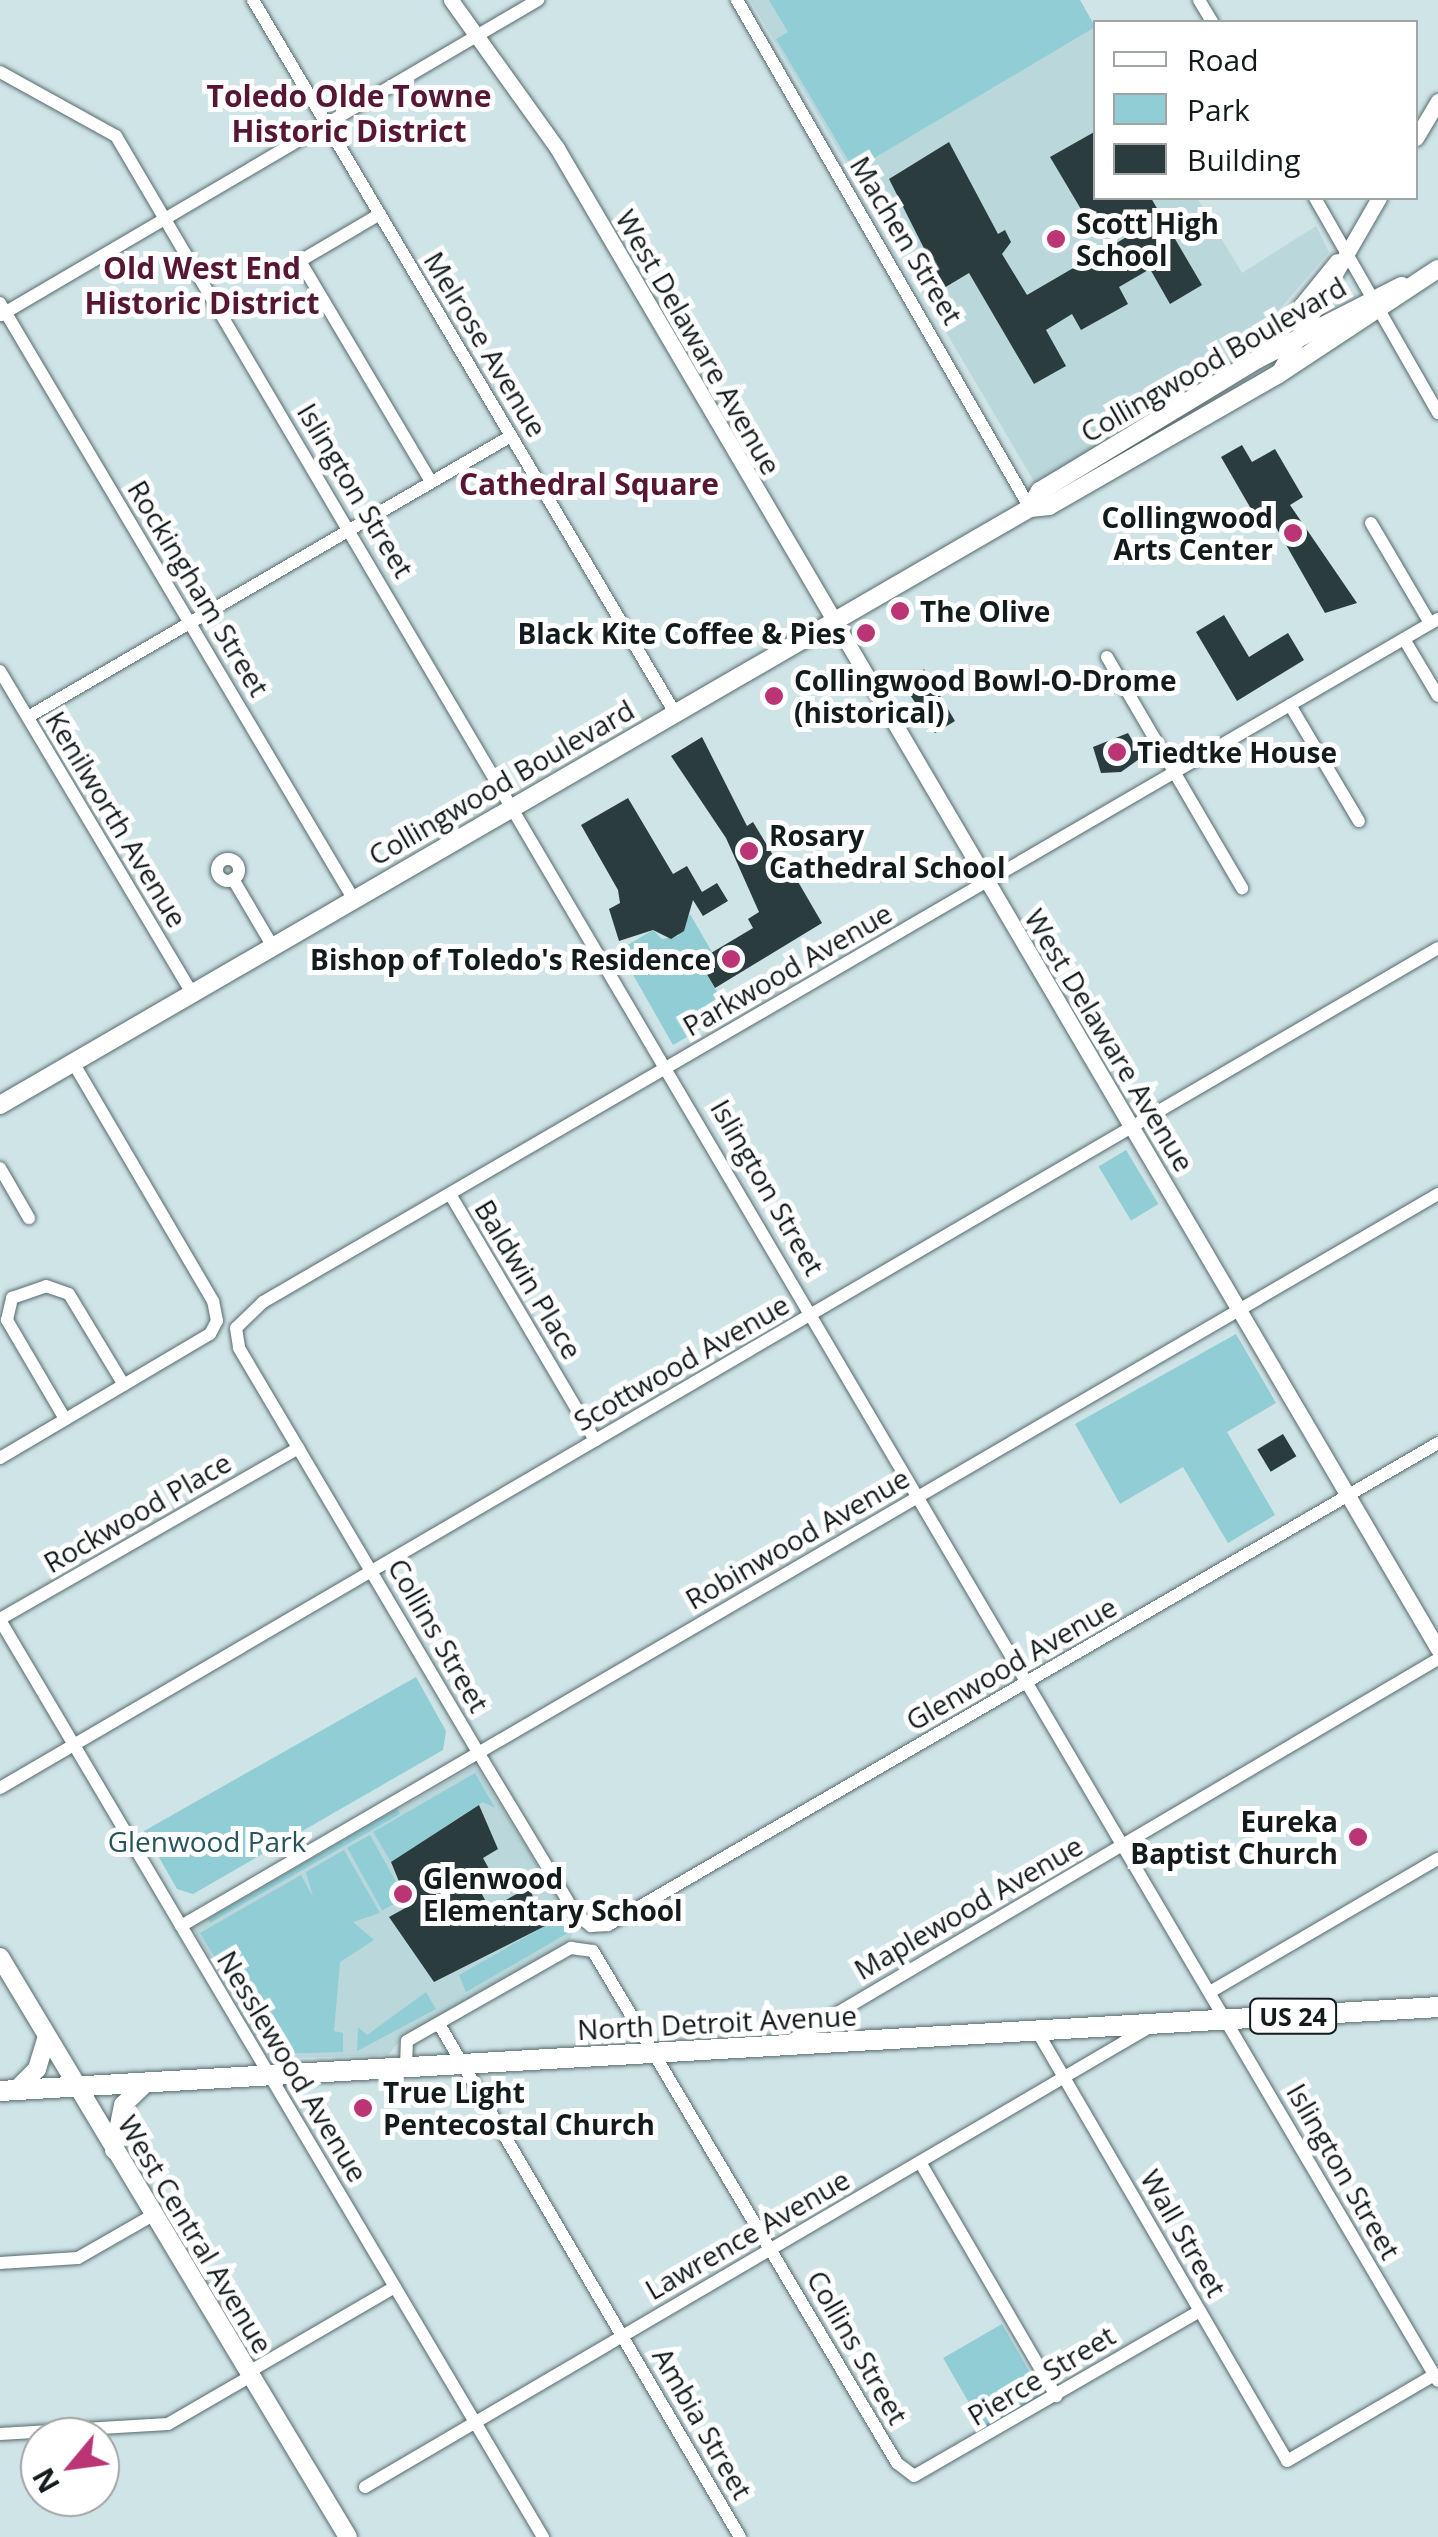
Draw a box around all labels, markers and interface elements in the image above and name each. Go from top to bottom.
legend [1093,20,1418,200]
text: Road [1187,39,1259,80]
district label: Toledo Olde Towne Historic District [207,78,491,148]
text: Park [1187,89,1250,130]
text: Building [1187,139,1301,180]
street label: Machen Street [844,150,970,330]
street label: West Delaware Avenue [609,204,789,480]
place label: Scott High School [1076,206,1219,272]
marker: Scott High School [1045,228,1067,250]
street label: Melrose Avenue [417,245,555,443]
district label: Old West End Historic District [84,250,320,320]
street label: Collingwood Boulevard [1074,269,1352,449]
street label: Islington Street [291,397,421,583]
district label: Cathedral Square [459,466,719,502]
street label: Rockingham Street [121,474,277,702]
place label: Collingwood Arts Center [1102,500,1273,566]
marker: Collingwood Arts Center [1282,522,1304,544]
place label: The Olive [920,594,1050,628]
marker: The Olive [889,600,911,622]
place label: Black Kite Coffee & Pies [518,616,846,650]
marker: Black Kite Coffee & Pies [855,622,877,644]
place label: Collingwood Bowl-O-Drome (historical) [794,663,1176,729]
marker: Collingwood Bowl-O-Drome (historical) [763,685,785,707]
street label: Collingwood Boulevard [362,692,640,872]
street label: Kenilworth Avenue [39,705,195,933]
place label: Tiedtke House [1137,735,1337,769]
marker: Tiedtke House [1106,741,1128,763]
place label: Rosary Cathedral School [769,818,1005,884]
marker: Rosary Cathedral School [738,840,760,862]
street label: Parkwood Avenue [676,895,898,1043]
street label: West Delaware Avenue [1018,903,1202,1177]
place label: Bishop of Toledo's Residence [310,942,711,976]
marker: Bishop of Toledo's Residence [720,948,742,970]
street label: Islington Street [704,1093,832,1281]
street label: Baldwin Place [468,1193,590,1365]
street label: Scottwood Avenue [567,1287,795,1437]
street label: Rockwood Place [37,1445,237,1579]
street label: Robinwood Avenue [679,1460,915,1616]
street label: Collins Street [382,1552,496,1718]
street label: Glenwood Avenue [900,1589,1122,1737]
place label: Eureka Baptist Church [1130,1804,1338,1870]
park label: Glenwood Park [108,1824,306,1858]
marker: Eureka Baptist Church [1347,1826,1369,1848]
street label: Maplewood Avenue [848,1828,1088,1986]
place label: Glenwood Elementary School [423,1861,683,1927]
marker: Glenwood Elementary School [392,1883,414,1905]
street label: Nesslewood Avenue [211,1944,375,2188]
road number: US 24 [1248,1996,1338,2036]
street label: North Detroit Avenue [576,1998,858,2046]
place label: True Light Pentecostal Church [383,2075,655,2141]
street label: Islington Street [1280,2077,1408,2265]
marker: True Light Pentecostal Church [352,2097,374,2119]
street label: West Central Avenue [112,2109,280,2359]
street label: Lawrence Avenue [639,2162,855,2306]
street label: Wall Street [1134,2164,1234,2302]
street label: Collins Street [801,2264,915,2430]
street label: Pierce Street [961,2318,1121,2432]
street label: Ambia Street [646,2341,760,2505]
north arrow [20,2417,120,2517]
text: N [23,2461,68,2500]

